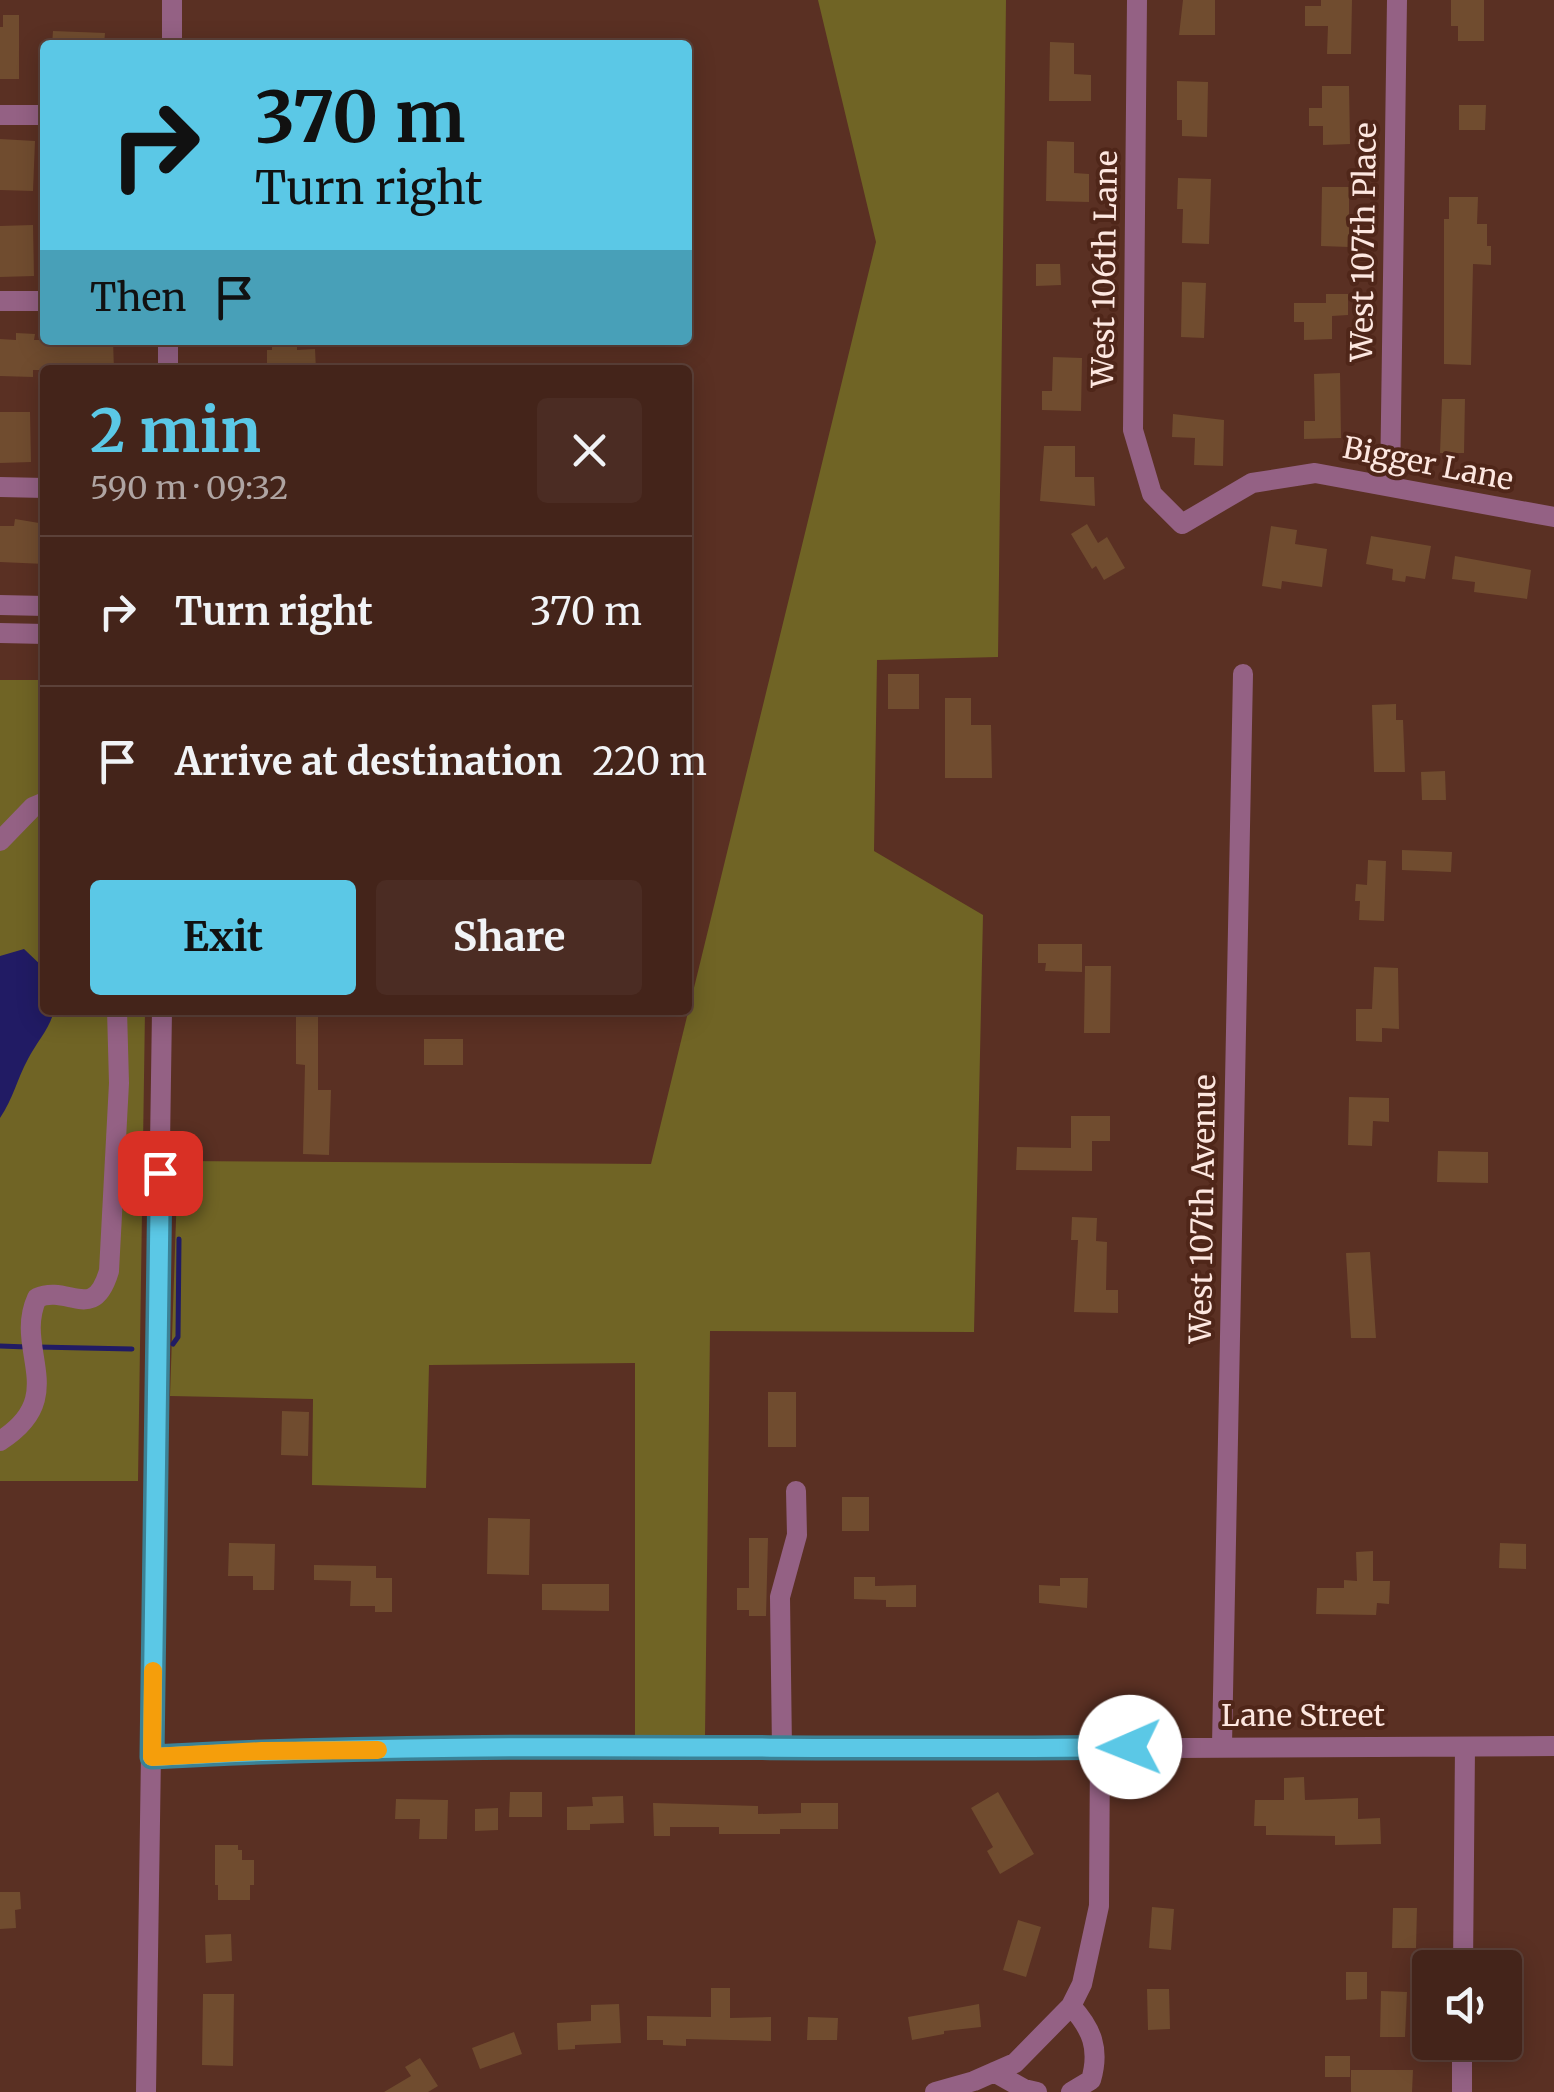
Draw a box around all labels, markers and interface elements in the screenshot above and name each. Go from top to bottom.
text: 370 m [255,73,465,161]
icon: right [90,80,220,210]
street label: West 107th Place [1342,122,1384,363]
street label: West 106th Lane [1083,150,1125,389]
text: Turn right [255,160,483,216]
icon: arrive [207,270,262,325]
text: Then [90,274,187,321]
text: 2 min [90,393,261,468]
button: close [537,398,642,503]
street label: Bigger Lane [1340,428,1517,498]
text: 590 m · 09:32 [90,468,288,508]
icon: right [90,584,145,639]
text: Turn right [175,588,373,635]
text: 370 m [530,588,642,635]
icon: arrive [90,734,145,789]
text: Arrive at destination [175,738,562,785]
text: 220 m [592,738,707,785]
button: Exit [90,880,356,995]
button: Share [376,880,642,995]
street label: West 107th Avenue [1181,1074,1223,1345]
pin [118,1131,203,1216]
icon: arrive [133,1146,188,1201]
position arrow [1078,1695,1182,1799]
street label: Lane Street [1221,1696,1385,1734]
map controls [1412,1950,1522,2060]
button: sound [1412,1950,1522,2060]

